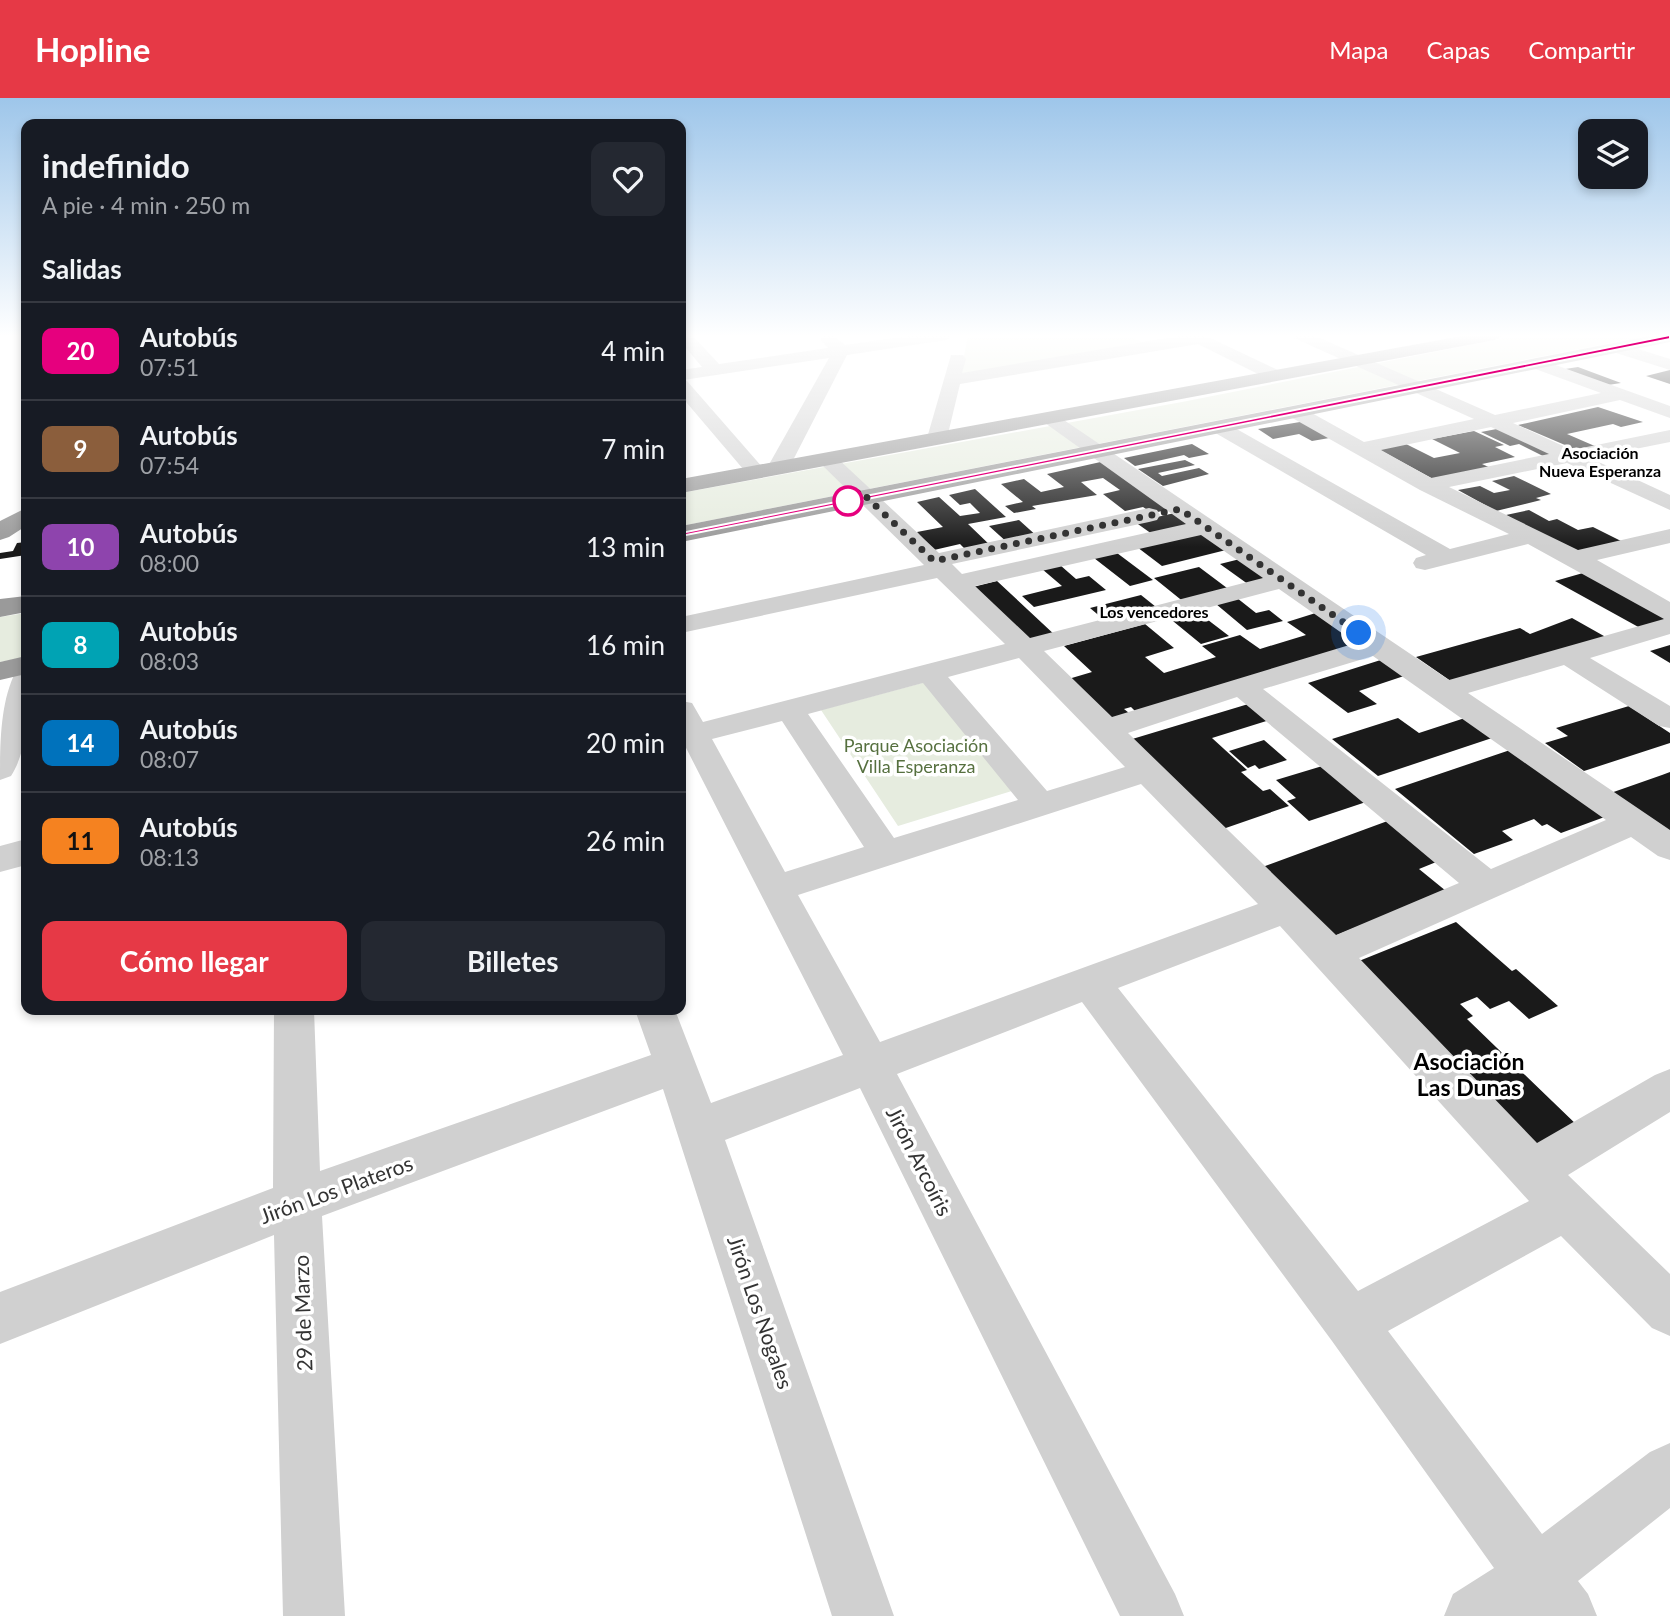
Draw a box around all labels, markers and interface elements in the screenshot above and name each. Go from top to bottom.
text: Hopline [35,29,150,69]
text: Mapa [1329,35,1388,64]
text: Capas [1426,35,1490,64]
text: Compartir [1528,35,1635,64]
map controls [1578,119,1648,189]
button: layers [1578,119,1648,189]
button: heart [591,142,665,216]
text: indefinido [42,145,190,185]
text: A pie · 4 min · 250 m [42,191,250,219]
text: Salidas [42,253,122,285]
text: Autobús [140,321,238,353]
text: 4 min [601,335,665,367]
text: 20 [67,336,94,365]
text: 07:51 [140,353,199,381]
text: Autobús [140,419,238,451]
text: 7 min [601,433,665,465]
text: 9 [74,434,87,463]
district label: Asociación Nueva Esperanza [1539,443,1661,480]
text: 07:54 [140,451,199,479]
unlabelled marker [833,486,863,516]
text: Autobús [140,517,238,549]
text: 13 min [586,531,665,563]
text: 10 [67,532,94,561]
text: 08:00 [140,549,199,577]
district label: Los vencedores [1099,602,1209,621]
text: Autobús [140,615,238,647]
your location [1341,615,1376,650]
text: 16 min [586,629,665,661]
text: 8 [74,630,87,659]
text: 08:03 [140,647,199,675]
text: Autobús [140,713,238,745]
text: 20 min [586,727,665,759]
text: 14 [67,728,94,757]
park label: Parque Asociación Villa Esperanza [844,734,988,777]
text: 08:07 [140,745,199,773]
text: Autobús [140,811,238,843]
text: 26 min [586,825,665,857]
text: 11 [67,826,94,855]
text: 08:13 [140,843,199,871]
button: Cómo llegar [42,921,347,1001]
button: Billetes [361,921,665,1001]
district label: Asociación Las Dunas [1412,1047,1525,1101]
street label: Jirón Arcoíris [882,1102,958,1220]
street label: Jirón Los Plateros [256,1150,416,1228]
street label: Jirón Los Nogales [723,1232,799,1392]
street label: 29 de Marzo [287,1254,317,1372]

